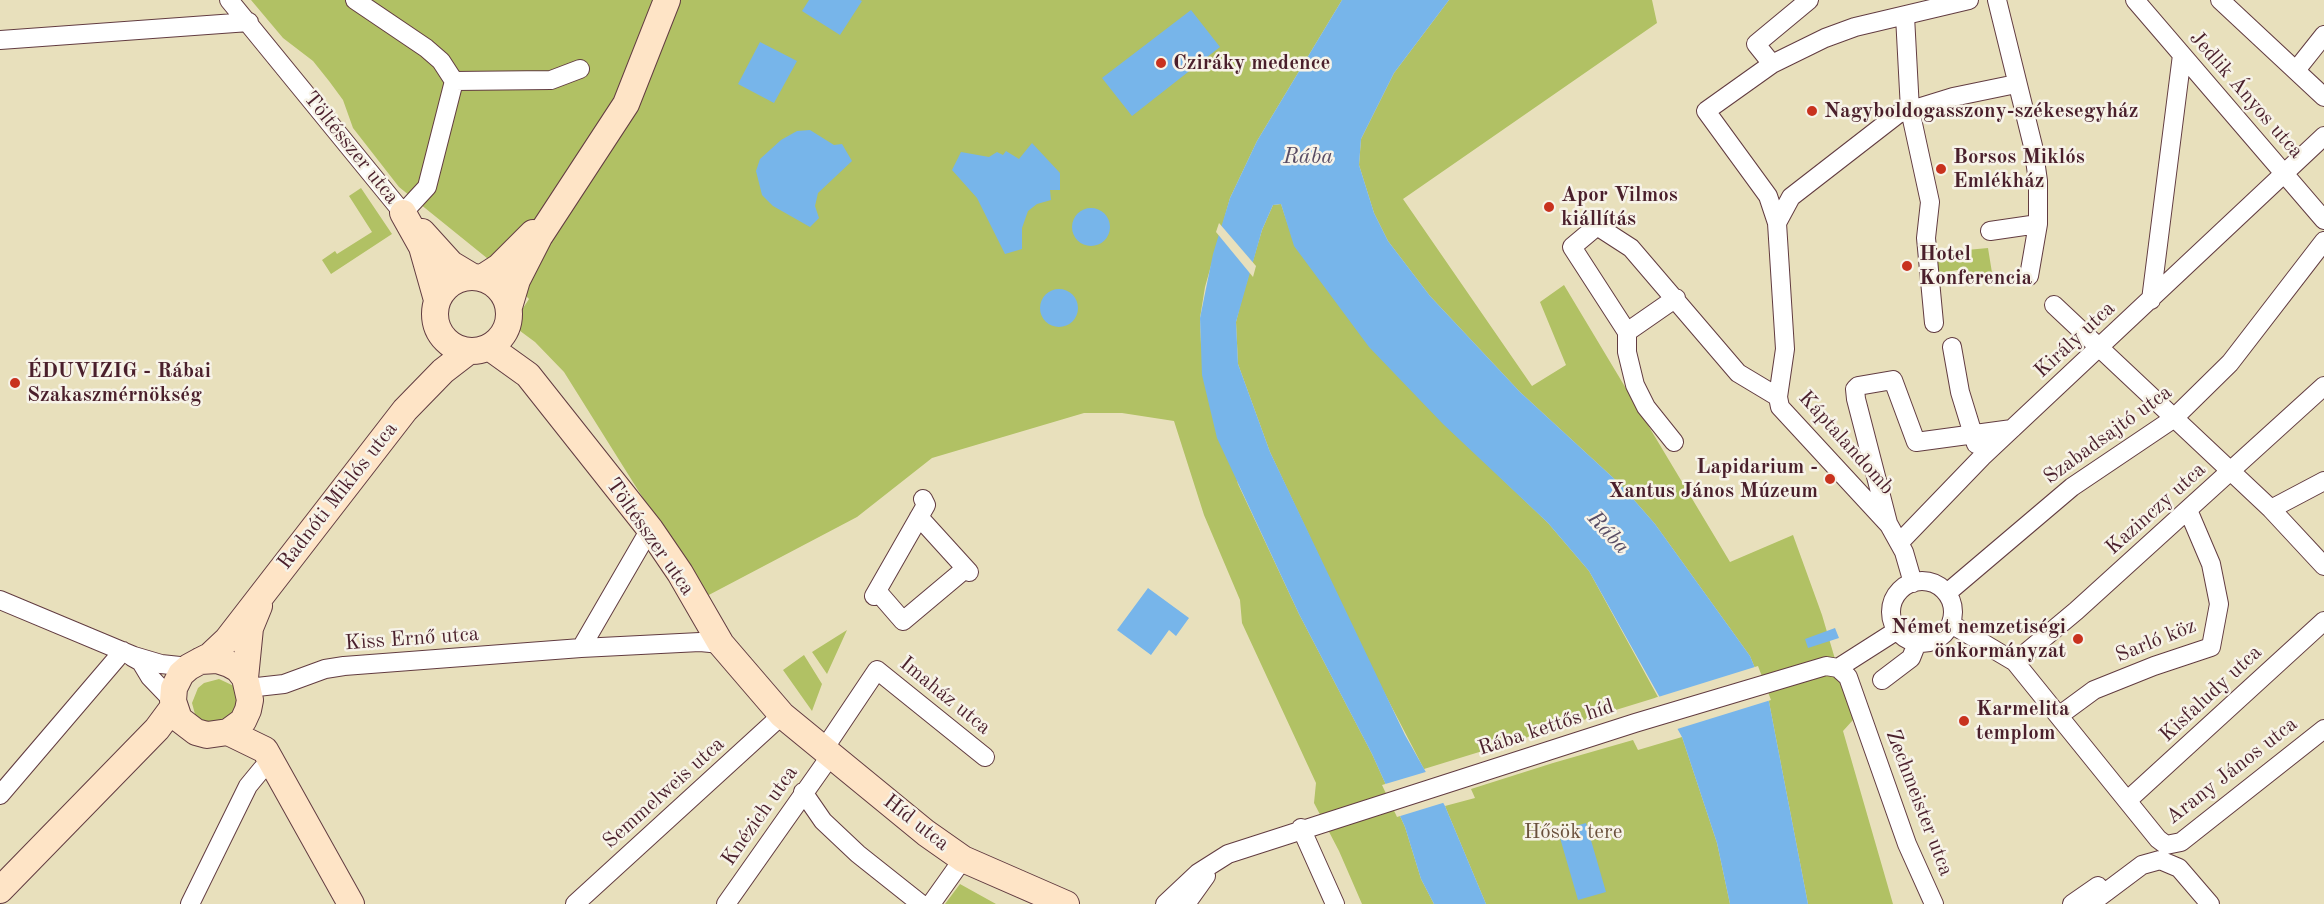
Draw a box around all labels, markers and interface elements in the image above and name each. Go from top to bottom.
street label: Jedlik Ányos utca [2184,26,2308,164]
place label: Cziráky medence [1173,50,1330,76]
marker: Cziráky medence [1154,56,1168,70]
street label: Töltésszer utca [298,87,404,209]
place label: Nagyboldogasszony-székesegyház [1824,98,2138,124]
marker: Nagyboldogasszony-székesegyház [1805,104,1819,118]
water label: Rába [1283,144,1333,170]
place label: Borsos Miklós Emlékház [1953,144,2085,194]
marker: Borsos Miklós Emlékház [1934,162,1948,176]
place label: Apor Vilmos kiállítás [1561,182,1678,232]
marker: Apor Vilmos kiállítás [1542,200,1556,214]
place label: Hotel Konferencia [1919,241,2032,291]
marker: Hotel Konferencia [1900,259,1914,273]
street label: Király utca [2029,296,2121,384]
place label: ÉDUVIZIG - Rábai Szakaszmérnökség [27,358,211,408]
marker: ÉDUVIZIG - Rábai Szakaszmérnökség [8,376,22,390]
street label: Szabadsajtó utca [2039,380,2177,490]
street label: Káptalandomb [1793,386,1899,500]
street label: Radnóti Miklós utca [273,417,403,575]
place label: Lapidarium - Xantus János Múzeum [1608,454,1818,504]
street label: Kazinczy utca [2101,457,2211,561]
marker: Lapidarium - Xantus János Múzeum [1823,472,1837,486]
street label: Töltésszer utca [600,473,700,601]
water label: Rába [1581,506,1635,560]
street label: Sarló köz [2112,613,2200,669]
place label: Német nemzetiségi önkormányzat [1891,614,2066,664]
street label: Kiss Ernő utca [344,622,480,656]
marker: Német nemzetiségi önkormányzat [2071,632,2085,646]
street label: Kisfaludy utca [2155,640,2267,748]
street label: Imaház utca [894,651,996,741]
street label: Rába kettős híd [1475,694,1617,762]
place label: Karmelita templom [1976,696,2070,746]
street label: Arany János utca [2161,712,2303,830]
marker: Karmelita templom [1957,714,1971,728]
street label: Zechmeister utca [1880,726,1958,880]
street label: Semmelweis utca [598,732,730,854]
street label: Knézich utca [716,761,804,871]
street label: Híd utca [878,789,954,857]
park label: Hősök tere [1524,819,1622,845]

